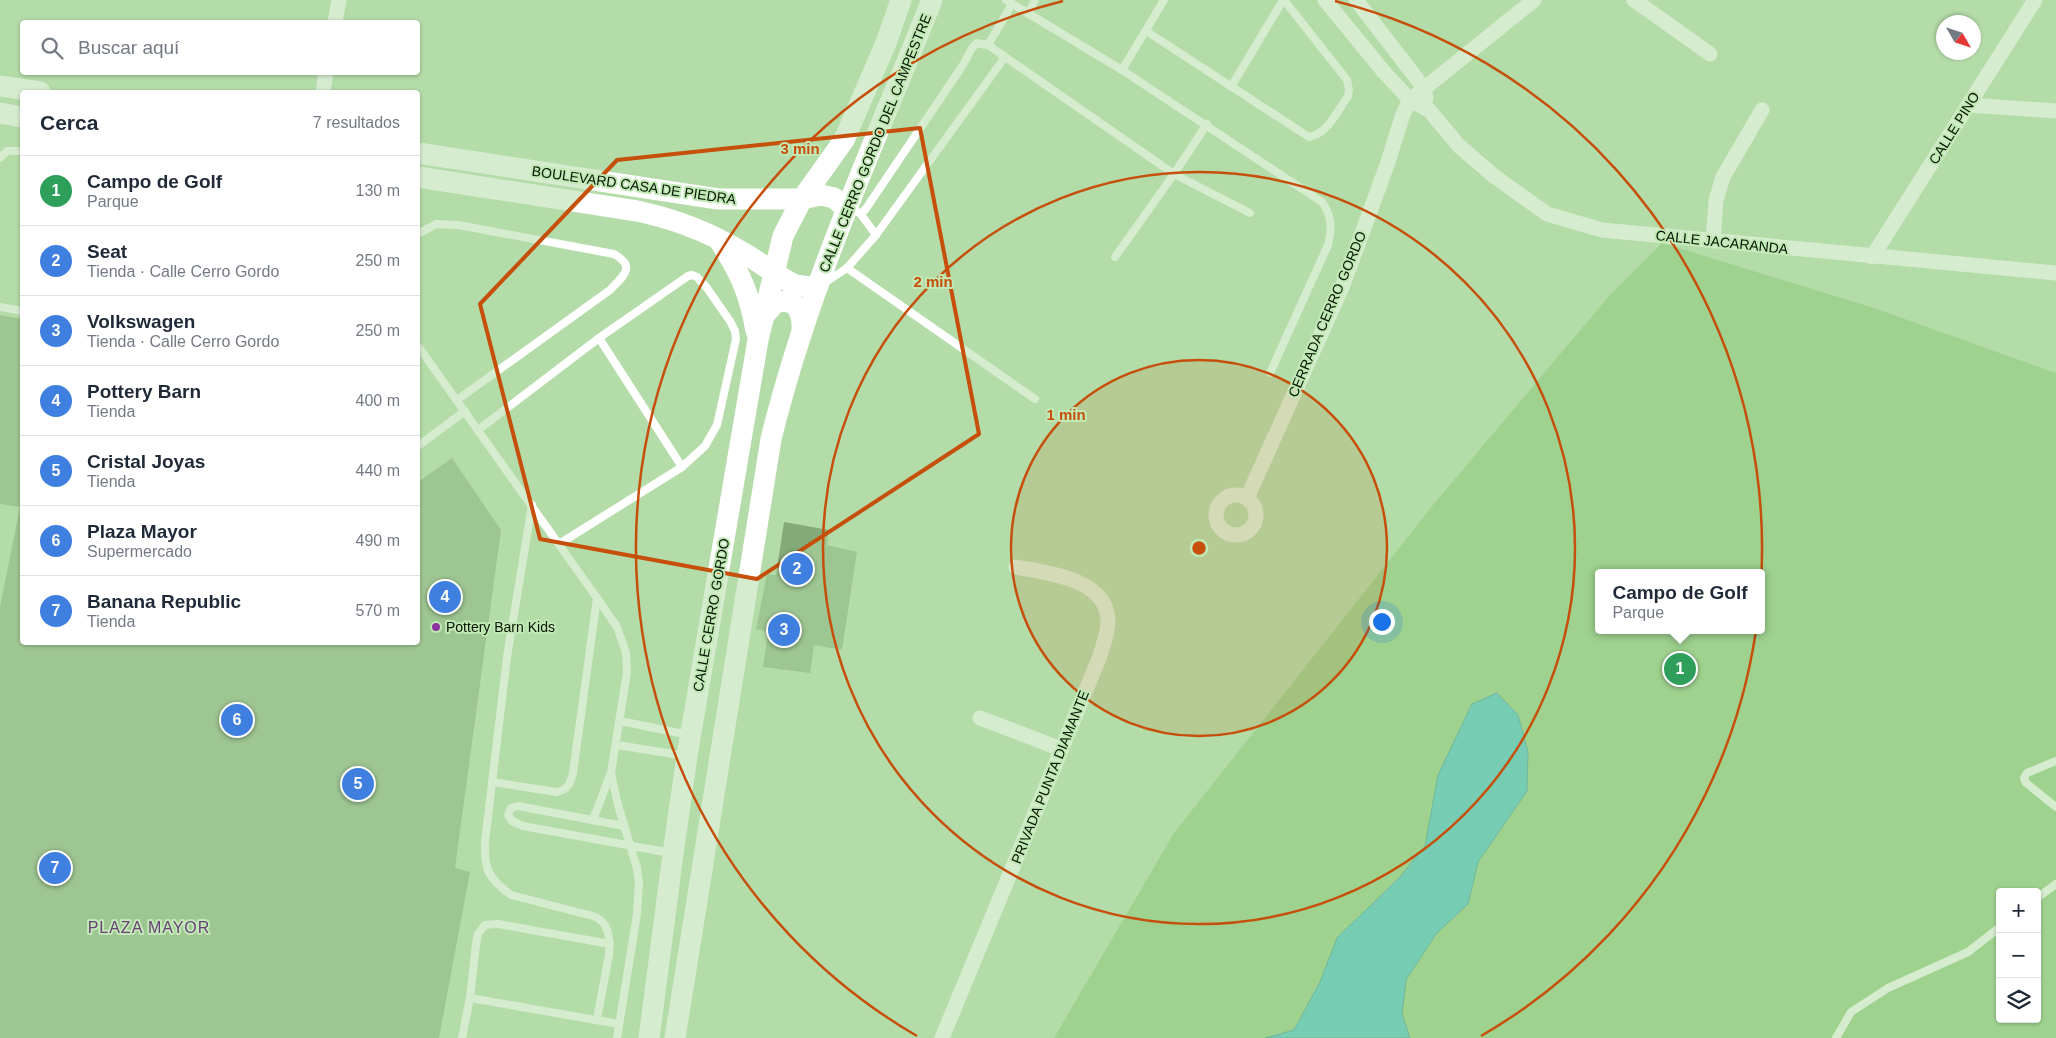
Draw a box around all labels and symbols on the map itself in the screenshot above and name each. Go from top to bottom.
street label: CALLE CERRO GORDO DEL CAMPESTRE [816,11,934,275]
north arrow [1936,15,1981,60]
street label: CALLE PINO [1925,89,1983,167]
text: 3 min [780,140,820,157]
street label: BOULEVARD CASA DE PIEDRA [531,163,738,207]
street label: CALLE JACARANDA [1655,227,1790,257]
street label: CERRADA CERRO GORDO [1285,228,1369,399]
text: 2 min [913,273,953,290]
text: 1 min [1046,406,1086,423]
street label: CALLE CERRO GORDO [690,537,732,693]
centre of rings [1190,539,1208,557]
pin: 2 [781,550,813,588]
pin: 4 [429,578,461,616]
your location [1369,609,1395,635]
pin: 3 [768,611,800,649]
place label: Pottery Barn Kids [446,619,555,635]
marker: Pottery Barn Kids [430,621,442,633]
pin: 1 [1664,650,1696,688]
street label: PRIVADA PUNTA DIAMANTE [1008,688,1092,866]
pin: 6 [221,701,253,739]
pin: 5 [342,765,374,803]
pin: 7 [39,849,71,887]
district label: PLAZA MAYOR [88,919,210,936]

